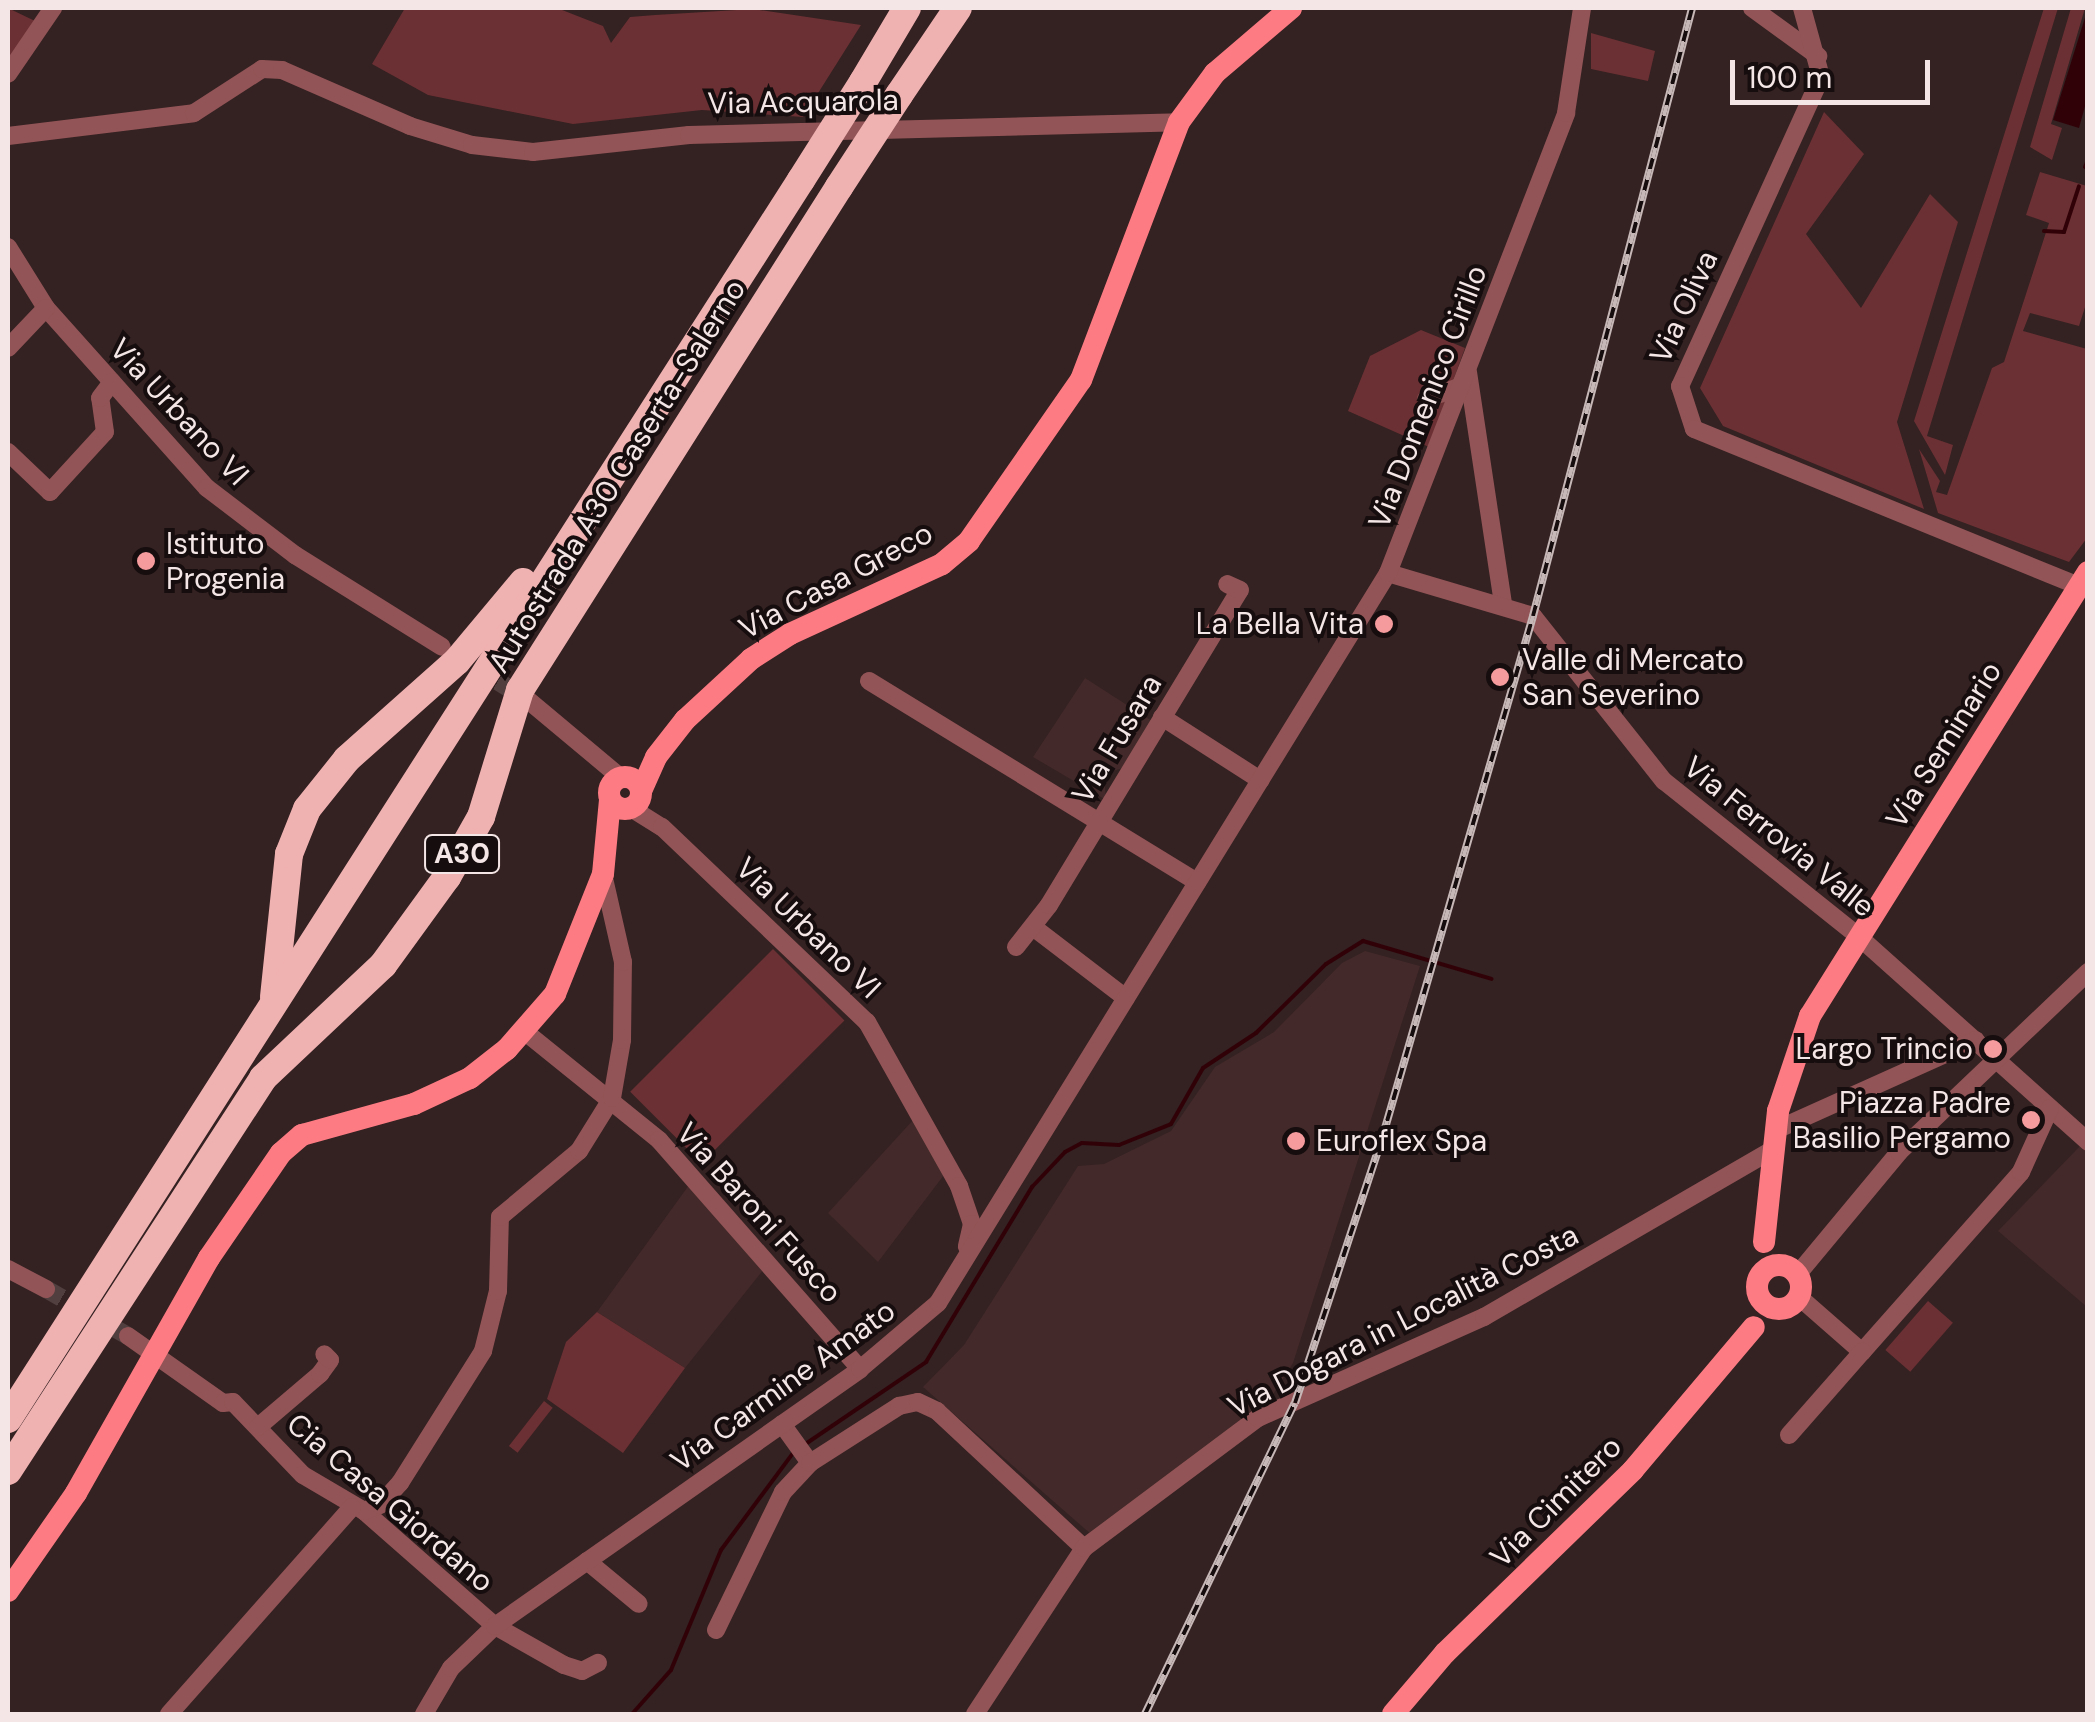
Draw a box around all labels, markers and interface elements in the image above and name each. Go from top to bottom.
scale bar [1735,40,1935,102]
text: 100 m [1747,58,1832,97]
street label: Via Acquarola [707,82,899,122]
street label: Via Oliva [1642,245,1726,369]
street label: Via Domenico Cirillo [1361,260,1495,534]
street label: Autostrada A30 Caserta-Salerno [481,273,753,679]
street label: Via Urbano VI [102,331,256,493]
street label: Via Casa Greco [733,515,939,647]
place label: Istituto Progenia [166,526,285,596]
marker: Istituto Progenia [135,550,157,572]
place label: La Bella Vita [1196,606,1364,642]
marker: La Bella Vita [1373,613,1395,635]
place label: Valle di Mercato San Severino [1522,642,1744,712]
street label: Via Seminario [1879,655,2009,835]
marker: Valle di Mercato San Severino [1487,664,1513,690]
street label: Via Fusara [1065,668,1169,810]
street label: Via Ferrovia Valle [1676,749,1882,925]
road number: A30 [422,831,502,877]
street label: Via Urbano VI [728,850,888,1006]
place label: Largo Trincio [1795,1031,1973,1067]
marker: Largo Trincio [1982,1038,2004,1060]
place label: Piazza Padre Basilio Pergamo [1793,1085,2011,1156]
marker: Piazza Padre Basilio Pergamo [2020,1109,2042,1131]
street label: Via Baroni Fusco [669,1116,849,1310]
place label: Euroflex Spa [1316,1123,1487,1159]
marker: Euroflex Spa [1285,1130,1307,1152]
street label: Via Dogara in Località Costa [1222,1217,1584,1425]
street label: Via Carmine Amato [664,1293,902,1479]
street label: Cia Casa Giordano [279,1406,501,1600]
street label: Via Cimitero [1483,1429,1629,1575]

